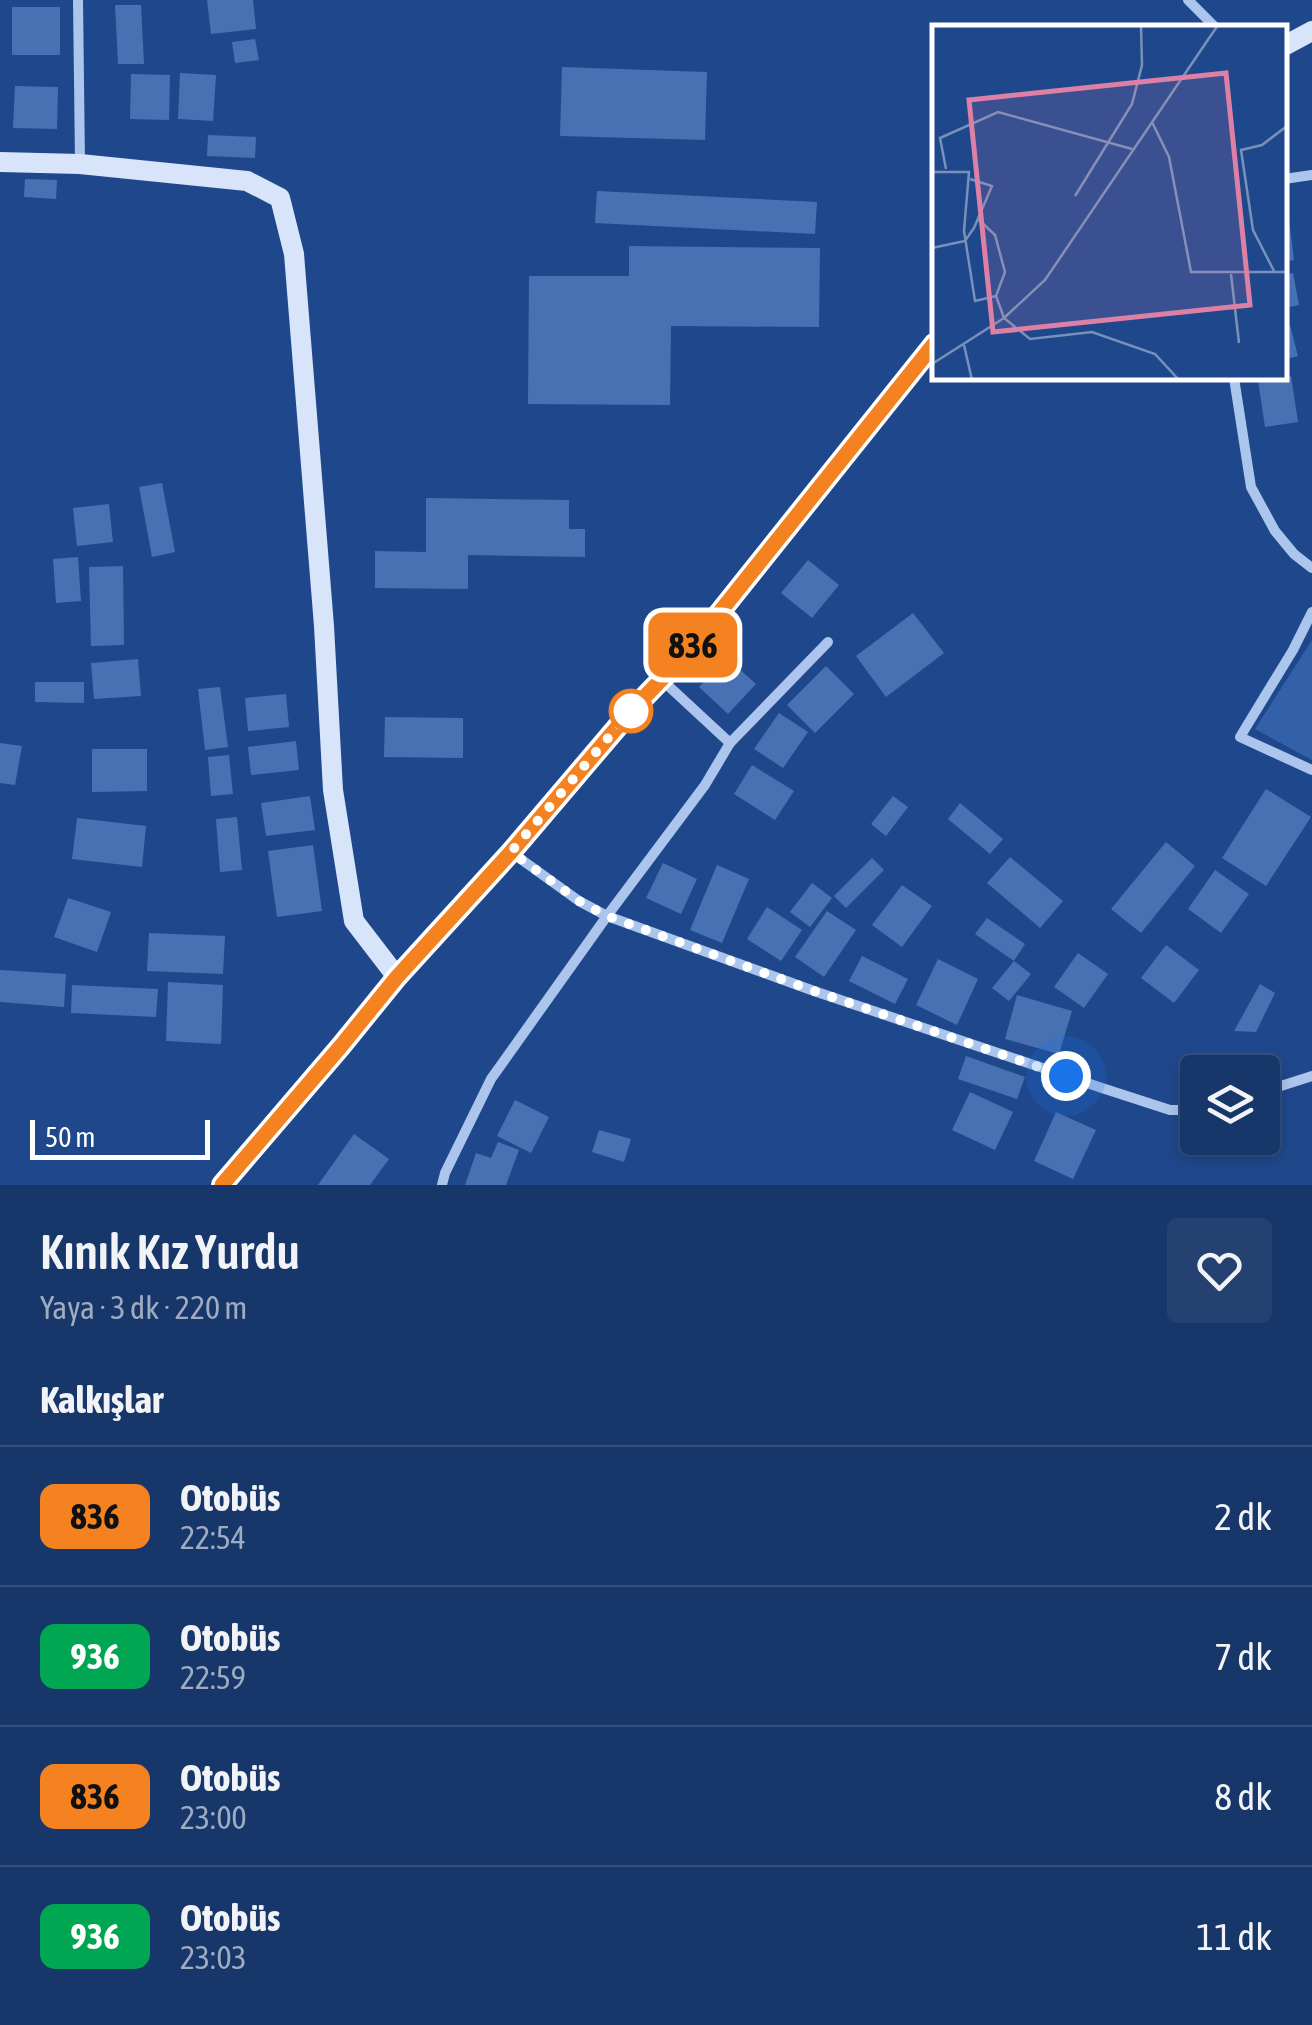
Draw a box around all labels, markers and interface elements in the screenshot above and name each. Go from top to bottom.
inset map [932,25,1287,380]
line badge: 836 [636,612,750,678]
text: 836 [668,625,718,665]
unlabelled marker [610,690,652,732]
your location [1041,1051,1091,1101]
map controls [1180,1055,1280,1155]
button: layers [1180,1055,1280,1155]
scale bar [30,1115,210,1160]
text: 50 m [45,1121,95,1153]
button: heart [1167,1218,1272,1323]
text: Kınık Kız Yurdu [40,1224,300,1279]
text: Yaya · 3 dk · 220 m [40,1289,247,1326]
text: Kalkışlar [40,1378,163,1421]
text: Otobüs [180,1476,280,1519]
text: 2 dk [1214,1495,1272,1538]
text: 836 [70,1496,120,1536]
text: 22:54 [180,1519,246,1556]
text: Otobüs [180,1616,280,1659]
text: 7 dk [1214,1635,1272,1678]
text: 936 [70,1636,120,1676]
text: 22:59 [180,1659,246,1696]
text: Otobüs [180,1756,280,1799]
text: 8 dk [1214,1775,1272,1818]
text: 836 [70,1776,120,1816]
text: 23:00 [180,1799,247,1836]
text: Otobüs [180,1896,280,1939]
text: 11 dk [1196,1915,1272,1958]
text: 936 [70,1916,120,1956]
text: 23:03 [180,1939,247,1976]

